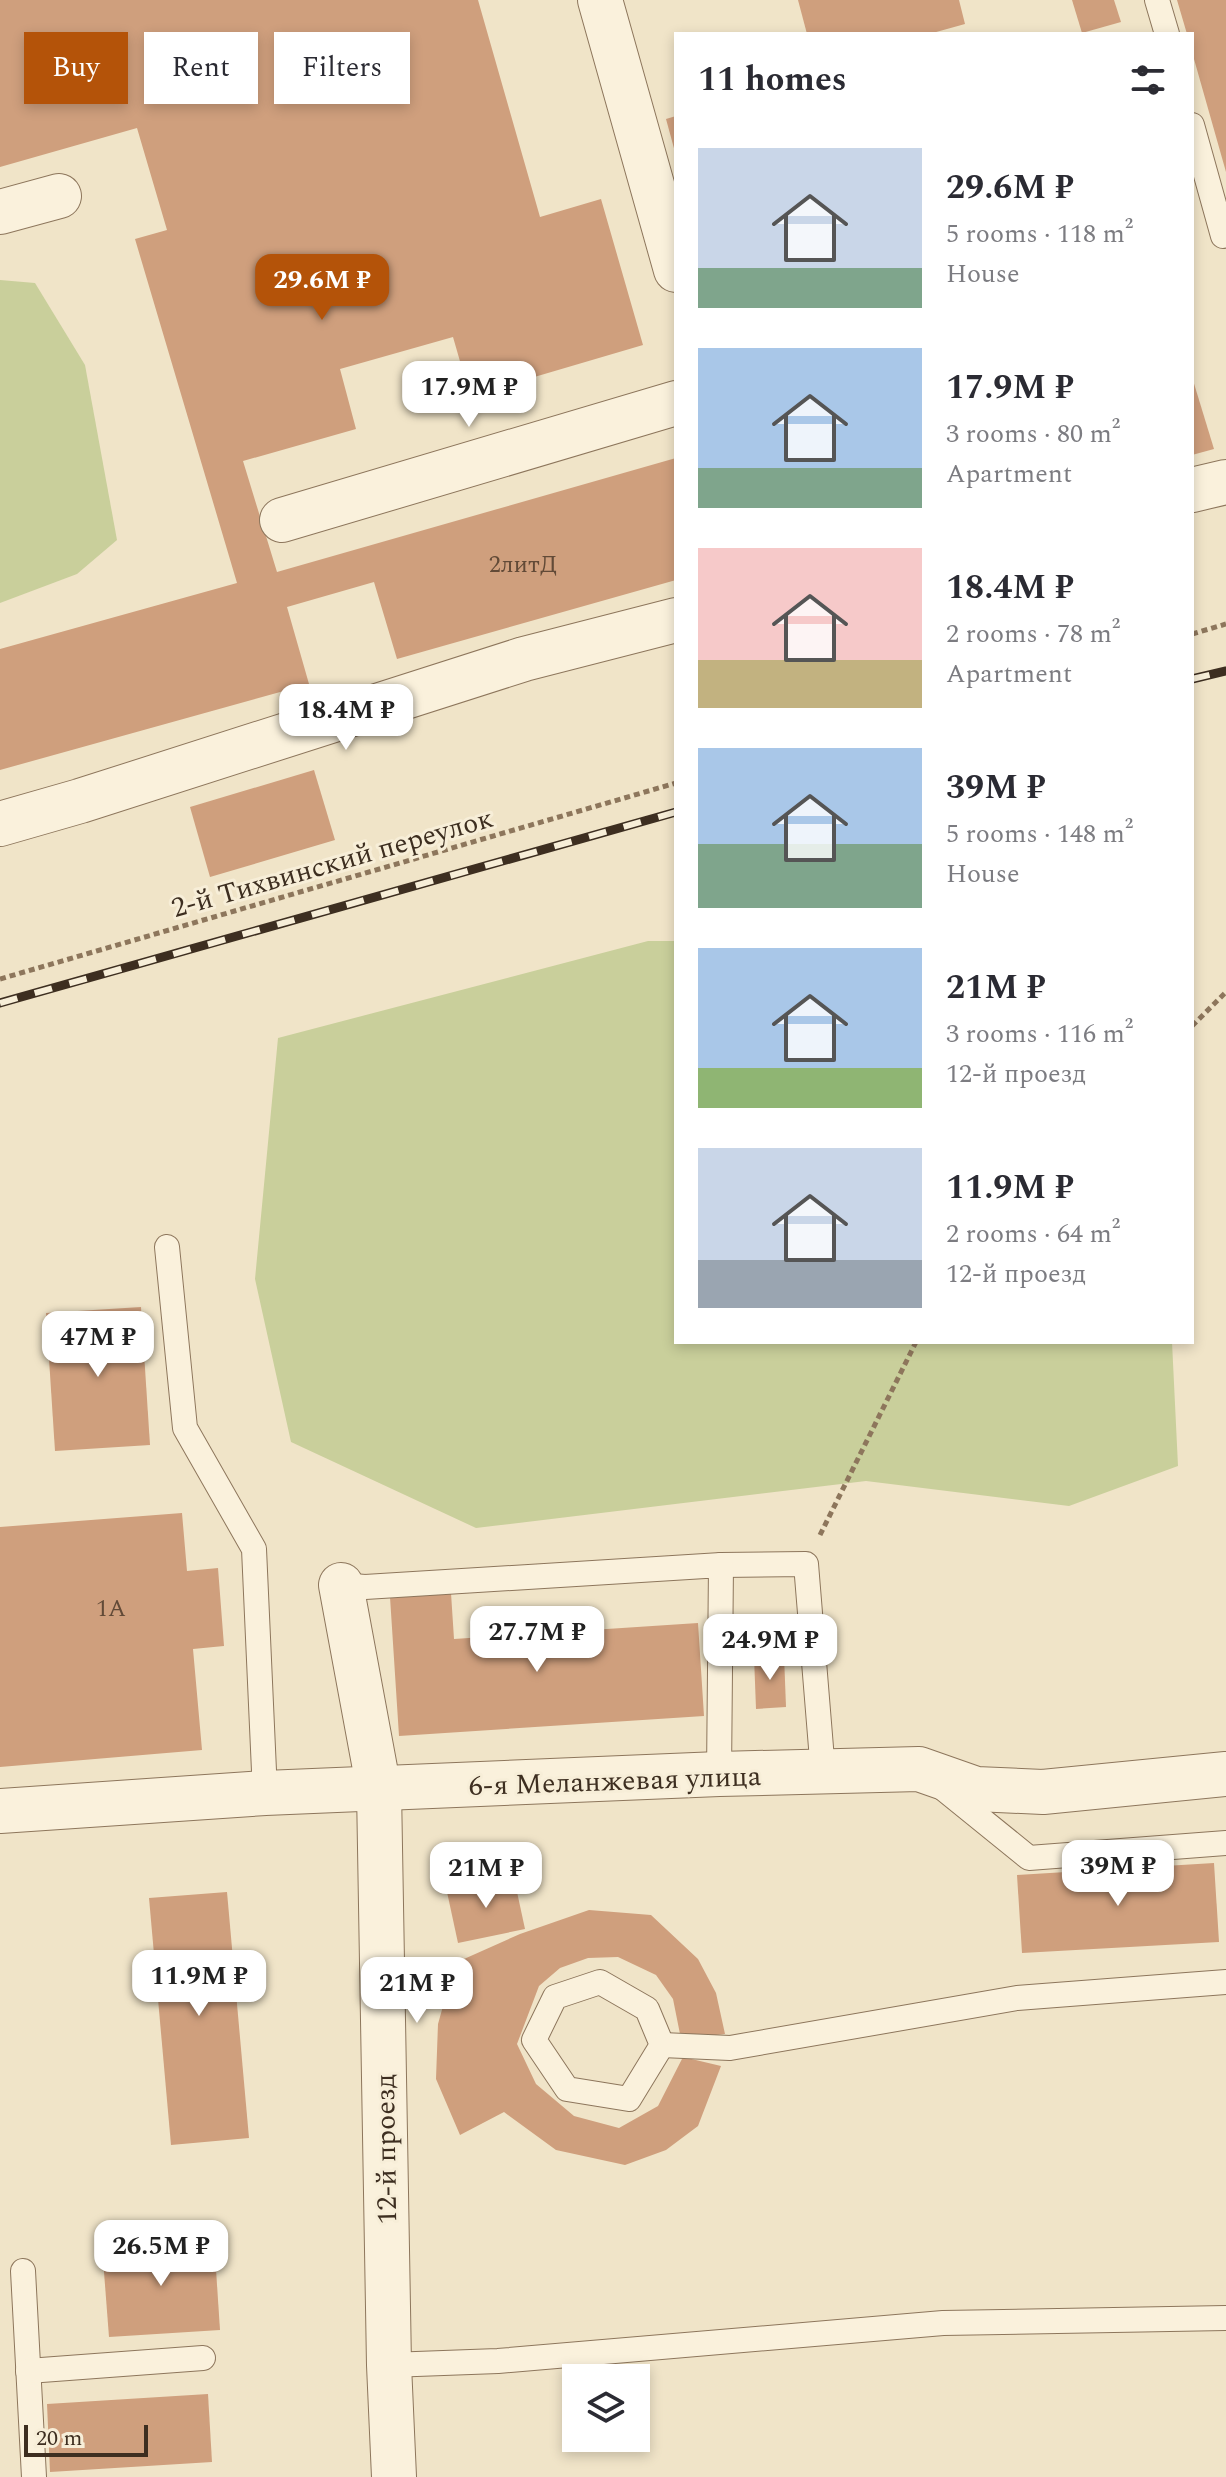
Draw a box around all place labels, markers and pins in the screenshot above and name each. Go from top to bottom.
pin: 29.6M ₽ [248,254,396,322]
pin: 17.9M ₽ [395,361,543,429]
pin: 18.4M ₽ [272,684,420,752]
pin: 47M ₽ [42,1311,154,1379]
pin: 27.7M ₽ [463,1606,611,1674]
pin: 24.9M ₽ [696,1614,844,1682]
pin: 39M ₽ [1062,1840,1174,1908]
pin: 21M ₽ [430,1842,542,1910]
pin: 11.9M ₽ [125,1950,273,2018]
pin: 21M ₽ [361,1957,473,2025]
pin: 26.5M ₽ [87,2220,235,2288]

